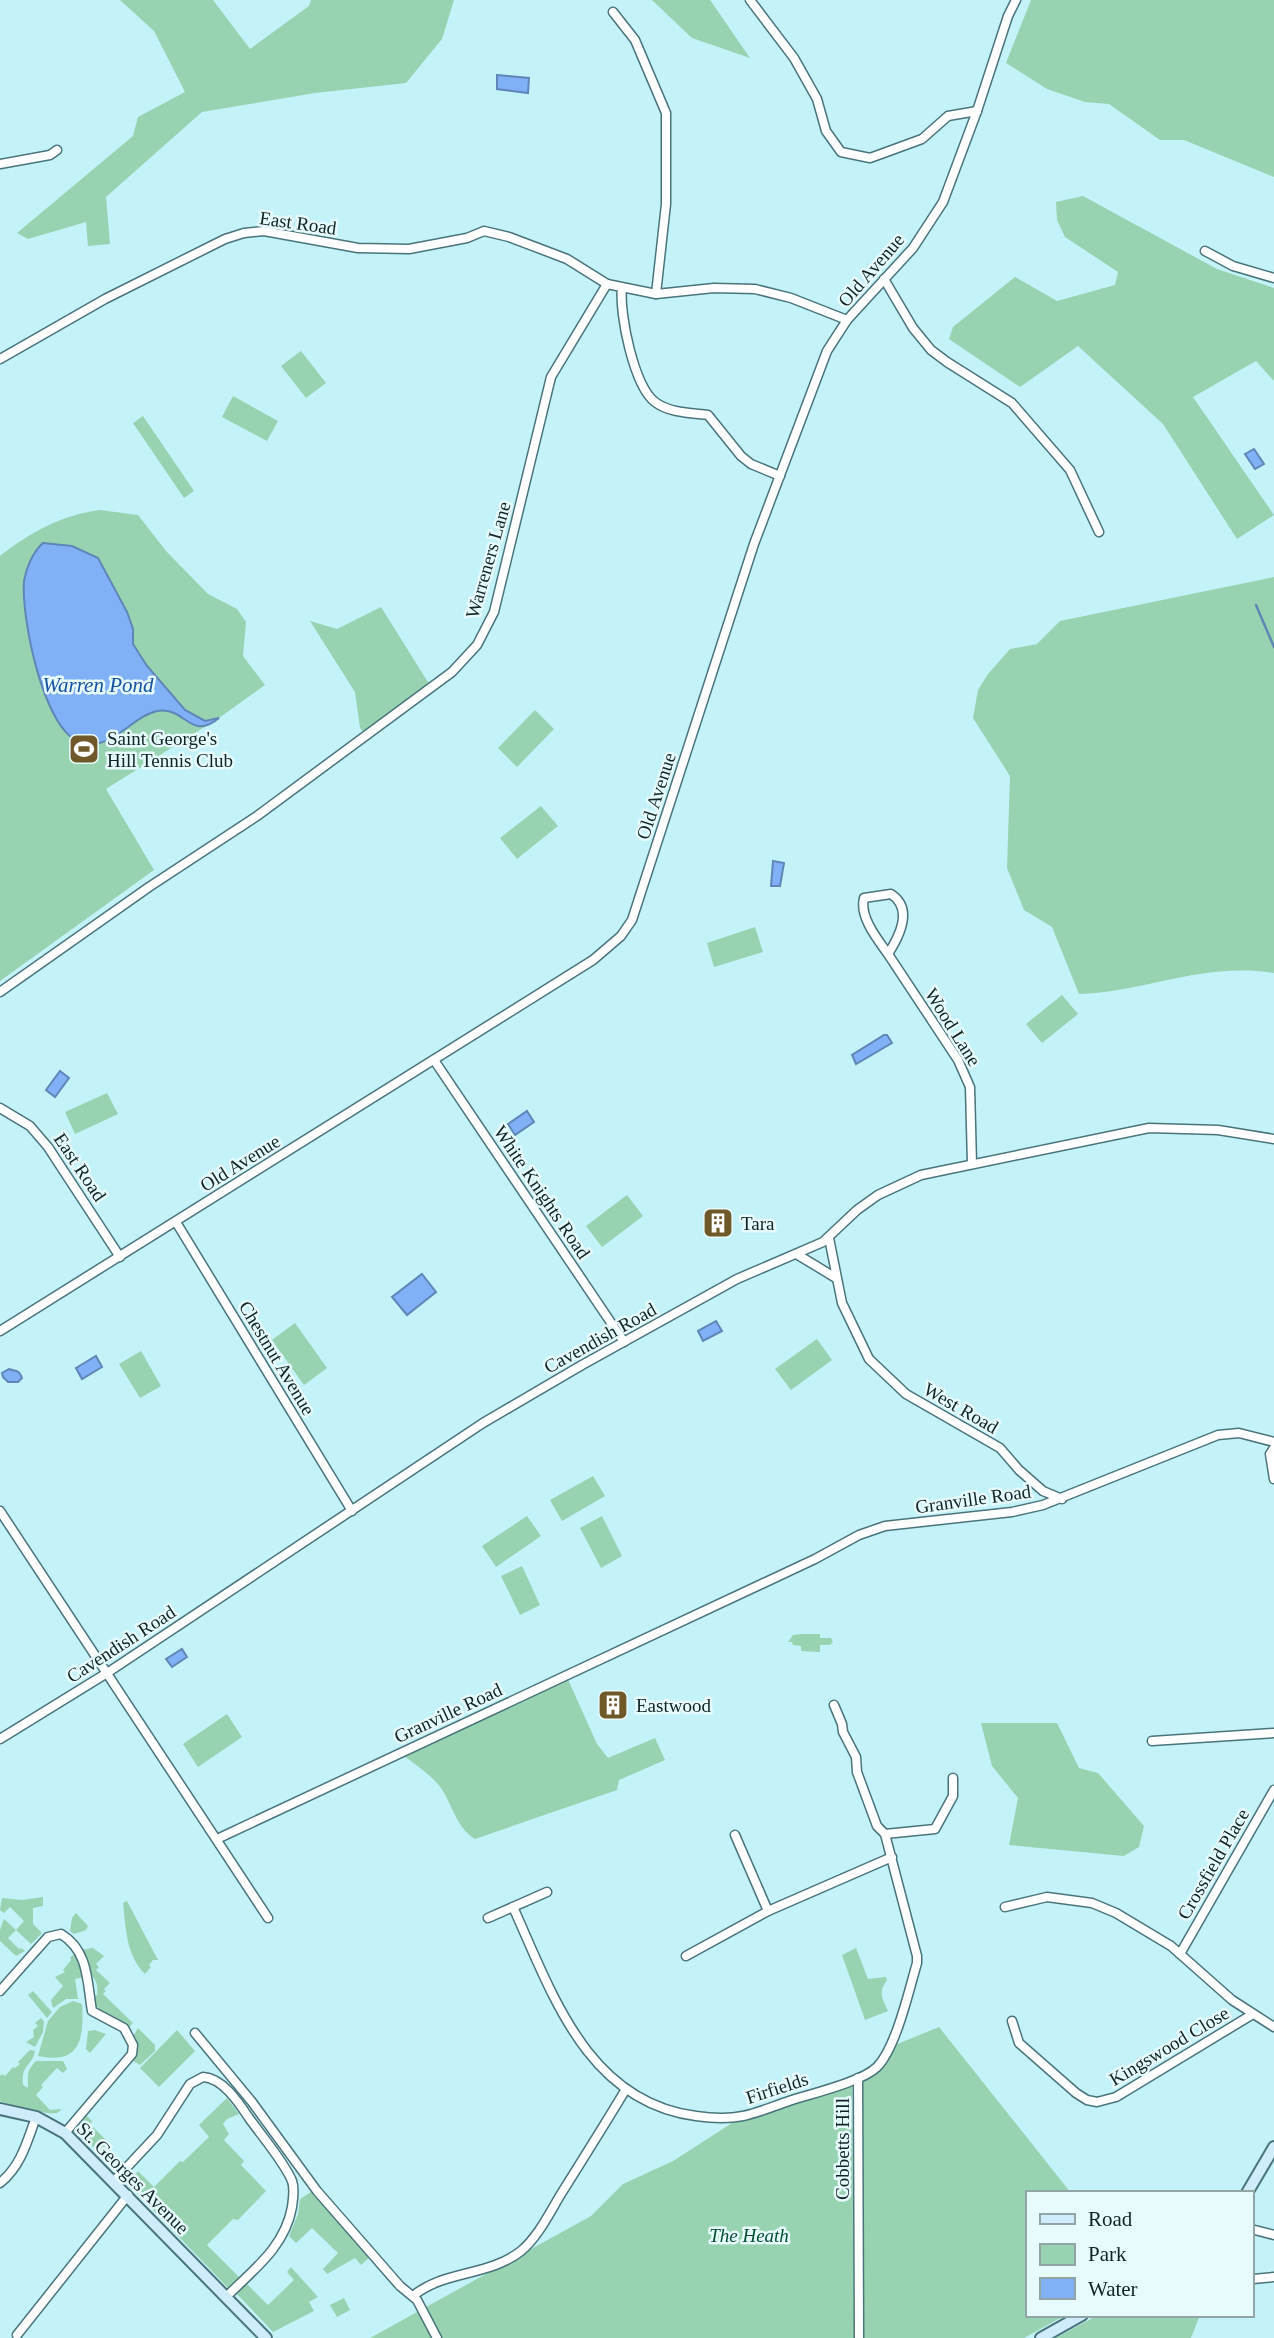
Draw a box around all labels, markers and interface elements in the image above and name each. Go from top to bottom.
street label: East Road [258,207,338,239]
street label: Old Avenue [834,229,908,311]
street label: Warreners Lane [461,499,515,621]
water label: Warren Pond [42,673,154,697]
place label: Saint George's Hill Tennis Club [107,728,233,771]
sports icon: Saint George's Hill Tennis Club [67,732,101,766]
street label: Old Avenue [632,750,680,842]
street label: Wood Lane [921,984,985,1070]
street label: White Knights Road [490,1121,595,1263]
street label: East Road [50,1129,111,1205]
street label: Old Avenue [196,1130,284,1196]
building icon: Tara [701,1206,735,1240]
place label: Tara [741,1213,775,1234]
street label: Chestnut Avenue [235,1297,319,1419]
street label: Cavendish Road [540,1298,660,1378]
street label: West Road [920,1378,1002,1438]
street label: Granville Road [914,1480,1033,1518]
street label: Cavendish Road [63,1601,180,1687]
street label: Granville Road [391,1679,506,1747]
building icon: Eastwood [596,1688,630,1722]
place label: Eastwood [636,1695,711,1716]
street label: Crossfield Place [1173,1805,1253,1923]
street label: Kingswood Close [1105,2002,1233,2090]
street label: Firfields [743,2068,811,2108]
street label: Cobbetts Hill [832,2098,853,2200]
street label: St. Georges Avenue [73,2118,193,2238]
legend [1026,2191,1253,2317]
text: Road [1088,2207,1133,2231]
park label: The Heath [709,2225,789,2246]
text: Park [1088,2242,1127,2266]
text: Water [1088,2277,1138,2301]

